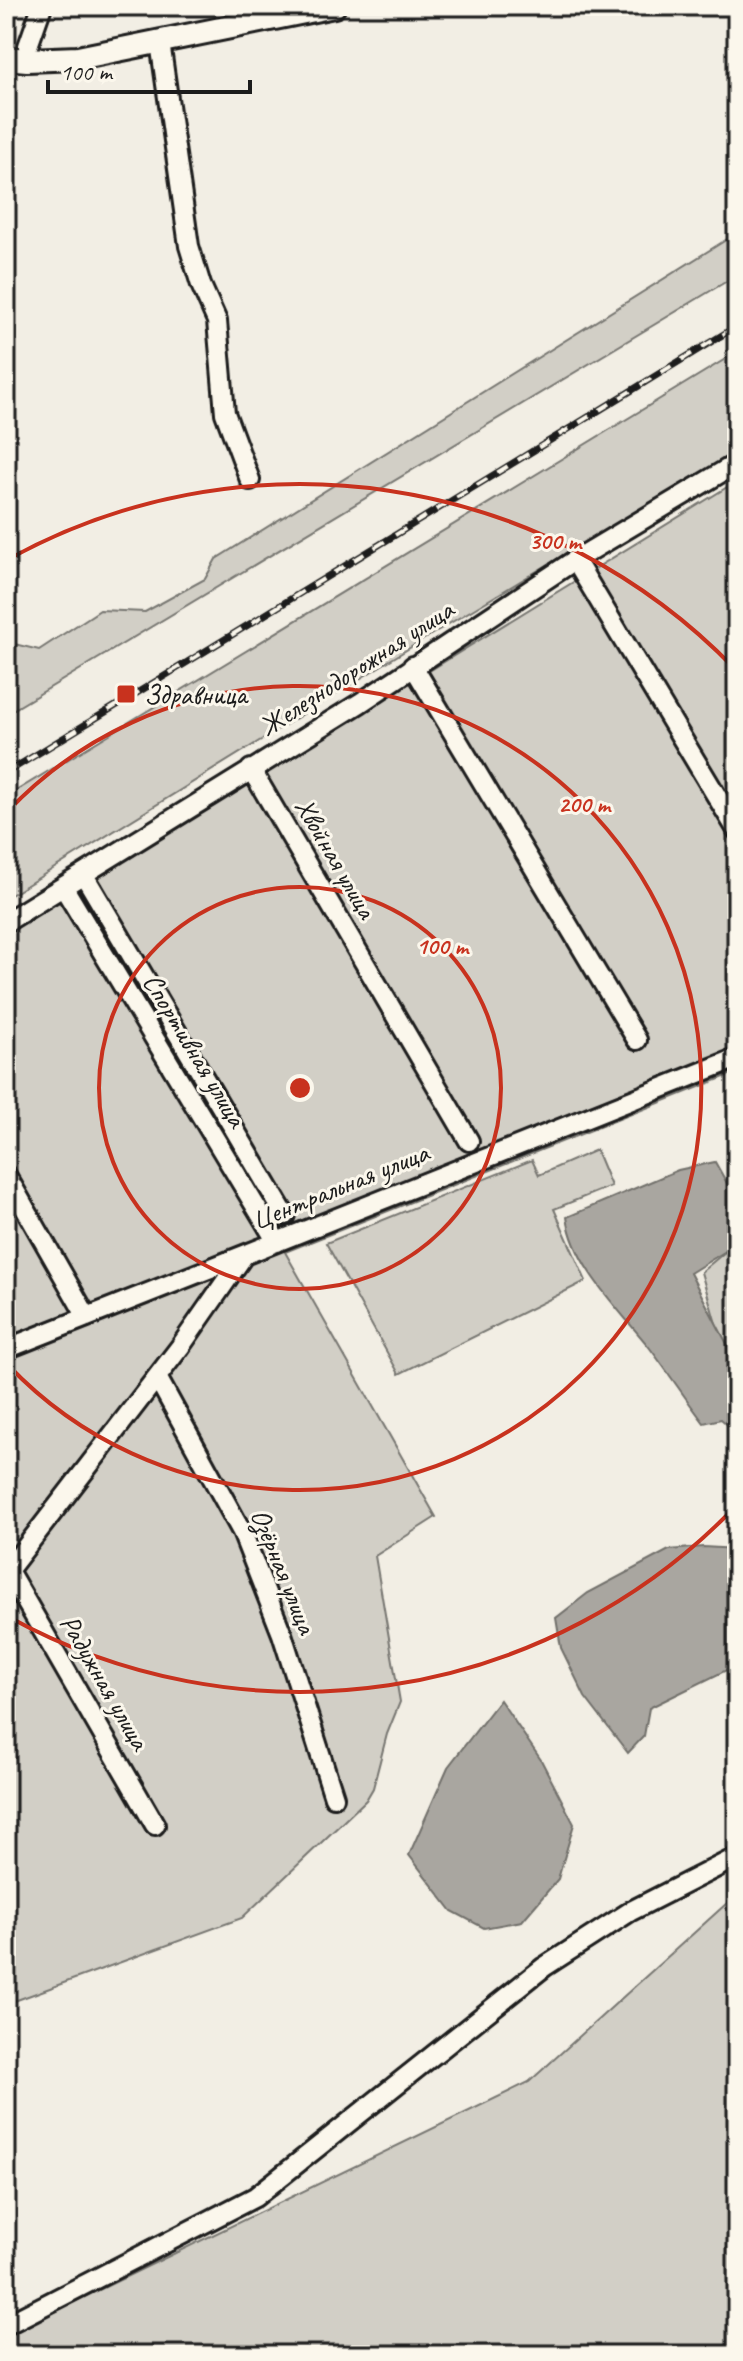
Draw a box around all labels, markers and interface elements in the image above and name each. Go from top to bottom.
scale bar [48,44,250,94]
text: 100 m [60,57,114,87]
text: 300 m [529,526,583,556]
street label: Железнодорожная улица [252,591,461,744]
place label: Здравница [144,677,249,712]
marker: Здравница [115,683,137,705]
text: 200 m [558,789,612,819]
street label: Хвойная улица [287,791,385,926]
text: 100 m [416,931,470,961]
street label: Спортивная улица [135,967,256,1135]
centre of rings [286,1074,314,1102]
street label: Центральная улица [246,1134,435,1237]
street label: Озёрная улица [242,1503,326,1641]
street label: Радужная улица [52,1608,159,1757]

